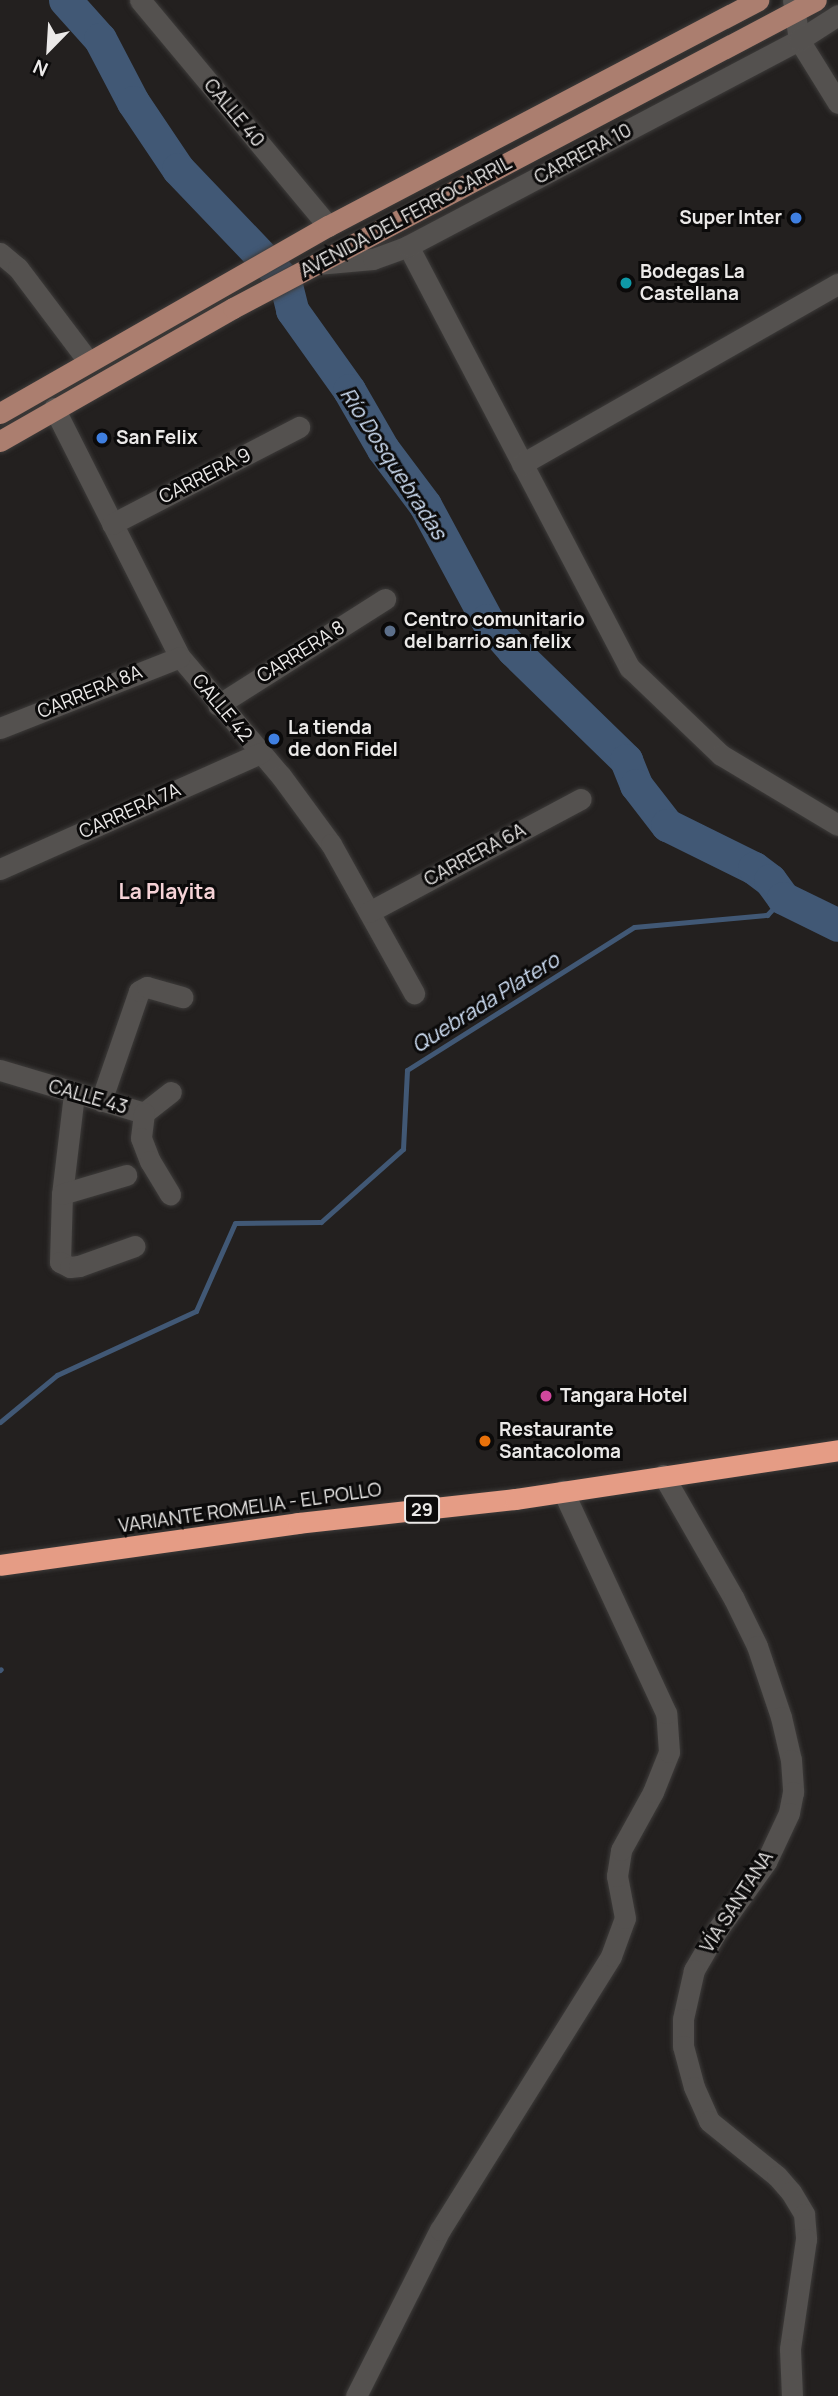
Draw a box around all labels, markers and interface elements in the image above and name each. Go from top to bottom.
north arrow [14,14,84,84]
text: N [29,54,52,83]
street label: CALLE 40 [199,74,269,152]
street label: CARRERA 10 [530,119,636,189]
street label: AVENIDA DEL FERROCARRIL [296,151,516,283]
place label: Super Inter [679,207,782,229]
marker: Super Inter [788,210,804,226]
place label: Bodegas La Castellana [640,261,745,305]
marker: Bodegas La Castellana [618,275,634,291]
water label: Río Dosquebradas [336,382,452,544]
place label: San Felix [116,427,197,449]
marker: San Felix [94,430,110,446]
street label: CARRERA 9 [155,443,255,509]
place label: Centro comunitario del barrio san felix [404,609,585,653]
street label: CARRERA 8 [253,616,349,688]
marker: Centro comunitario del barrio san felix [382,623,398,639]
street label: CARRERA 8A [34,661,146,723]
street label: CALLE 42 [187,670,257,746]
place label: La tienda de don Fidel [288,717,398,761]
marker: La tienda de don Fidel [266,731,282,747]
street label: CARRERA 7A [76,778,184,844]
street label: CARRERA 6A [420,819,530,891]
district label: La Playita [118,878,216,904]
water label: Quebrada Platero [407,947,563,1057]
street label: CALLE 43 [46,1075,130,1119]
place label: Tangara Hotel [560,1385,688,1407]
marker: Tangara Hotel [538,1388,554,1404]
place label: Restaurante Santacoloma [499,1419,621,1463]
marker: Restaurante Santacoloma [477,1433,493,1449]
street label: VARIANTE ROMELIA - EL POLLO [117,1478,383,1538]
road number: 29 [403,1494,441,1524]
street label: VÍA SANTANA [696,1847,778,1957]

